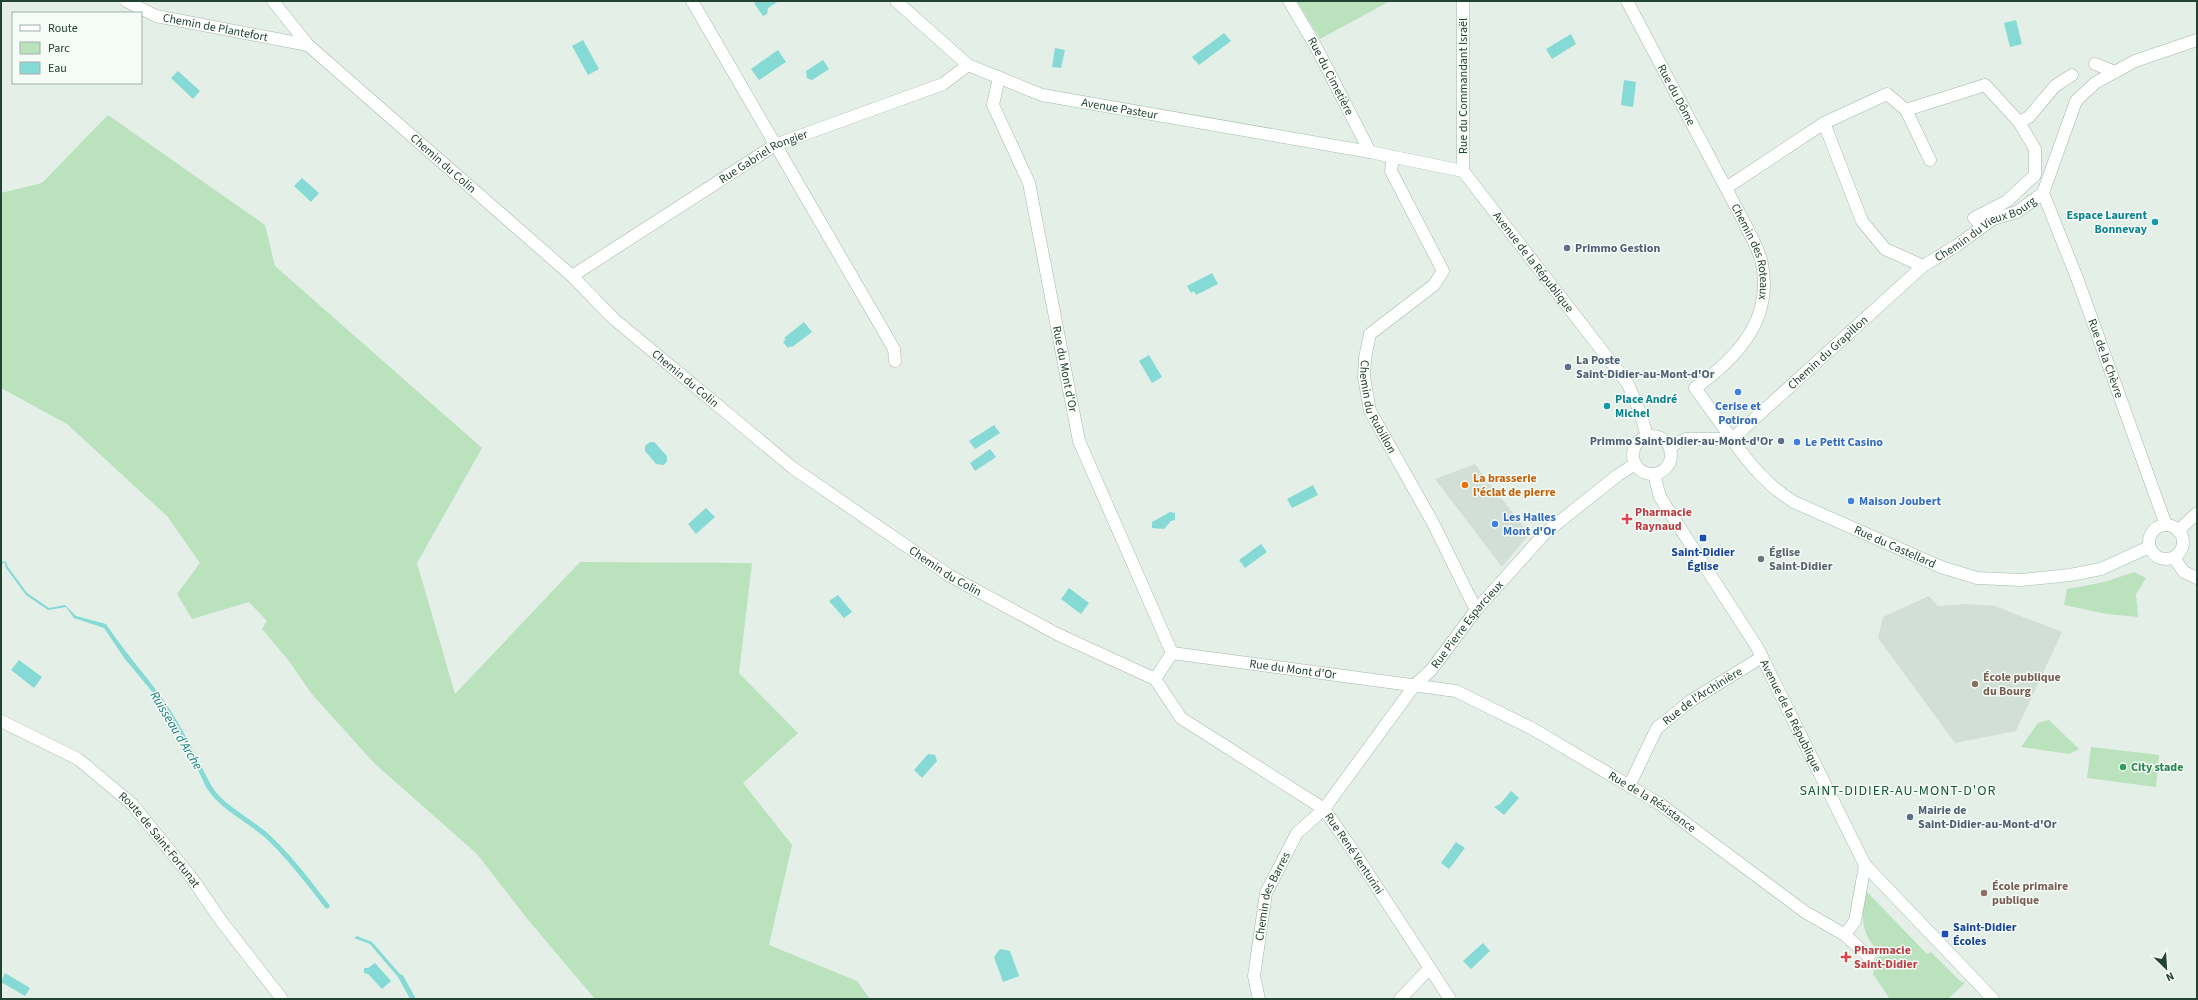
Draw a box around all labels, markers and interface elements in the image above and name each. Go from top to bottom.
street label: Chemin de Plantefort [161,9,269,46]
legend [12,12,142,84]
street label: Rue du Commandant Israël [1455,18,1472,154]
text: Route [48,20,78,37]
street label: Rue du Cimetière [1303,34,1358,118]
text: Parc [48,40,70,57]
text: Eau [48,60,67,77]
street label: Rue du Dôme [1653,61,1699,129]
street label: Avenue Pasteur [1080,94,1160,124]
street label: Rue Gabriel Rongier [716,126,811,188]
street label: Chemin du Colin [406,130,480,197]
street label: Chemin du Vieux Bourg [1932,193,2040,266]
street label: Chemin des Roteaux [1727,201,1772,302]
place label: Espace Laurent Bonnevay [2066,207,2148,238]
street label: Avenue de la République [1488,208,1578,316]
marker: Espace Laurent Bonnevay [2150,217,2160,227]
place label: Primmo Gestion [1575,240,1660,257]
marker: Primmo Gestion [1562,243,1572,253]
street label: Chemin du Grapillon [1784,312,1872,394]
street label: Rue de la Chèvre [2083,316,2128,401]
street label: Rue du Mont d'Or [1048,325,1081,414]
street label: Chemin du Colin [648,346,722,412]
place label: La Poste Saint-Didier-au-Mont-d'Or [1576,352,1715,383]
street label: Chemin du Rubillon [1355,359,1400,457]
marker: La Poste Saint-Didier-au-Mont-d'Or [1563,362,1573,372]
marker: Cerise et Potiron [1733,387,1743,397]
place label: Place André Michel [1615,391,1677,422]
place label: Cerise et Potiron [1715,398,1761,429]
marker: Place André Michel [1602,401,1612,411]
place label: Primmo Saint-Didier-au-Mont-d'Or [1590,433,1773,450]
place label: Le Petit Casino [1805,434,1883,451]
marker: Primmo Saint-Didier-au-Mont-d'Or [1776,436,1786,446]
marker: Le Petit Casino [1792,437,1802,447]
place label: La brasserie l'éclat de pierre [1473,470,1556,501]
marker: La brasserie l'éclat de pierre [1460,480,1470,490]
place label: Maison Joubert [1859,493,1941,510]
marker: Maison Joubert [1846,496,1856,506]
place label: Pharmacie Raynaud [1635,504,1692,535]
place label: Les Halles Mont d'Or [1503,509,1556,540]
marker: Pharmacie Raynaud [1622,514,1632,524]
marker: Les Halles Mont d'Or [1490,519,1500,529]
street label: Rue du Castellard [1851,522,1939,573]
marker: Saint-Didier Église [1698,533,1708,543]
street label: Chemin du Colin [905,542,984,601]
place label: Saint-Didier Église [1671,544,1735,575]
place label: Église Saint-Didier [1769,544,1833,575]
marker: Église Saint-Didier [1756,554,1766,564]
street label: Rue Pierre Esparcieux [1427,576,1508,672]
street label: Rue du Mont d'Or [1248,655,1338,684]
street label: Avenue de la République [1755,657,1826,775]
street label: Rue de l'Archinière [1659,663,1746,729]
place label: École publique du Bourg [1983,669,2061,700]
marker: École publique du Bourg [1970,679,1980,689]
water label: Ruisseau d'Arche [146,688,207,773]
place label: City stade [2131,759,2183,776]
marker: City stade [2118,762,2128,772]
street label: Rue de la Résistance [1605,767,1699,837]
district label: SAINT-DIDIER-AU-MONT-D'OR [1799,781,1997,801]
street label: Route de Saint-Fortunat [115,788,204,891]
place label: Mairie de Saint-Didier-au-Mont-d'Or [1918,802,2057,833]
street label: Rue René Venturini [1320,809,1387,898]
marker: Mairie de Saint-Didier-au-Mont-d'Or [1905,812,1915,822]
street label: Chemin des Barres [1251,849,1295,942]
place label: École primaire publique [1992,878,2068,909]
marker: École primaire publique [1979,888,1989,898]
place label: Saint-Didier Écoles [1953,919,2017,950]
marker: Saint-Didier Écoles [1940,929,1950,939]
place label: Pharmacie Saint-Didier [1854,942,1918,973]
north arrow [2146,948,2186,988]
marker: Pharmacie Saint-Didier [1841,952,1851,962]
text: N [2164,968,2177,985]

